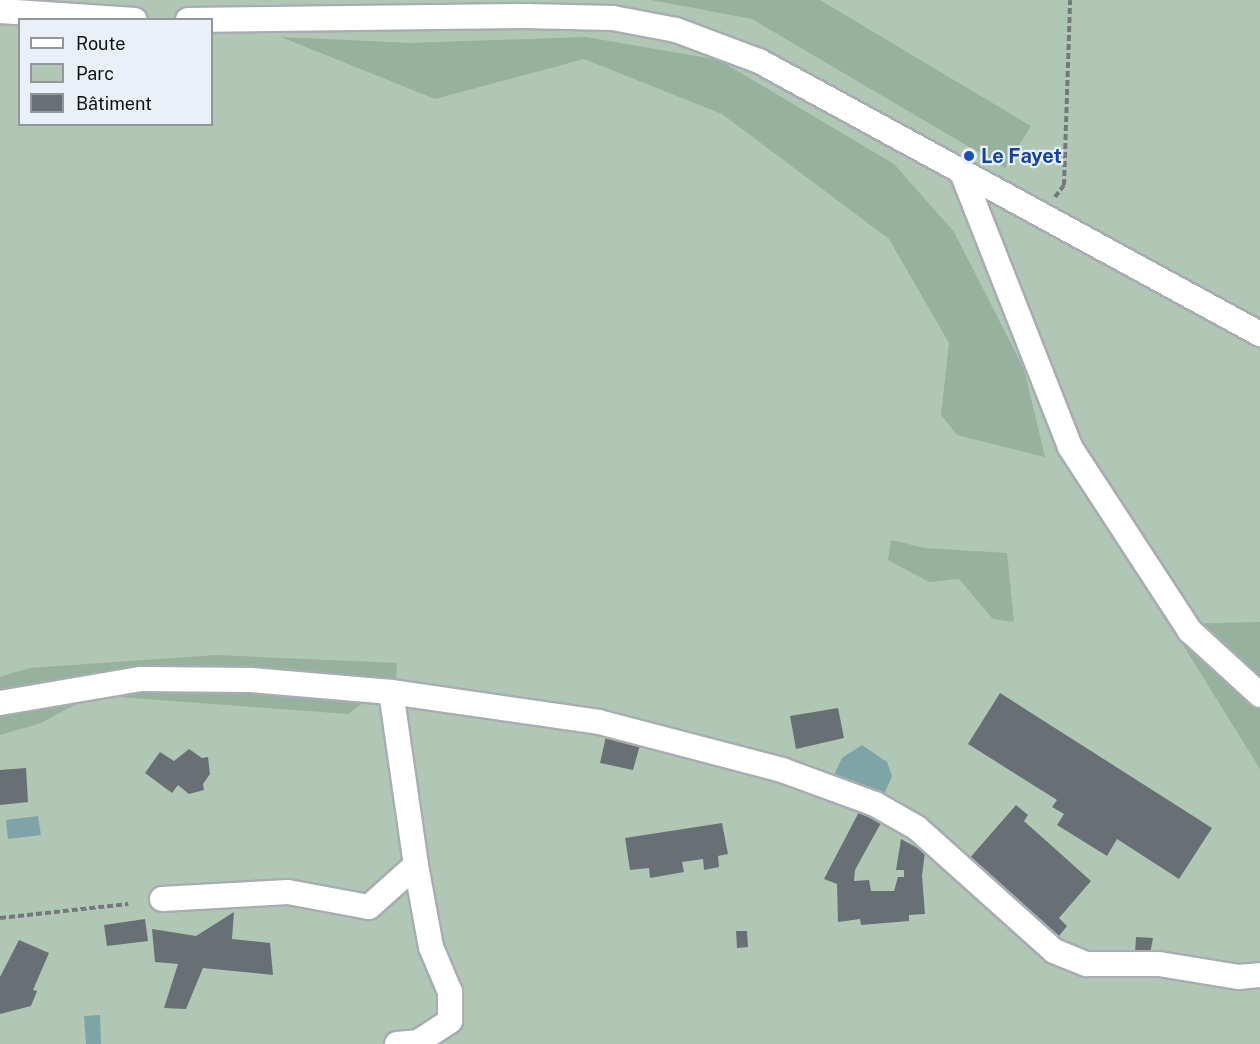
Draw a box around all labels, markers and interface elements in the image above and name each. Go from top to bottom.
legend [18,18,213,126]
text: Route [76,33,125,54]
text: Parc [76,63,114,84]
text: Bâtiment [76,93,152,114]
place label: Le Fayet [981,144,1062,168]
marker: Le Fayet [962,149,976,163]

